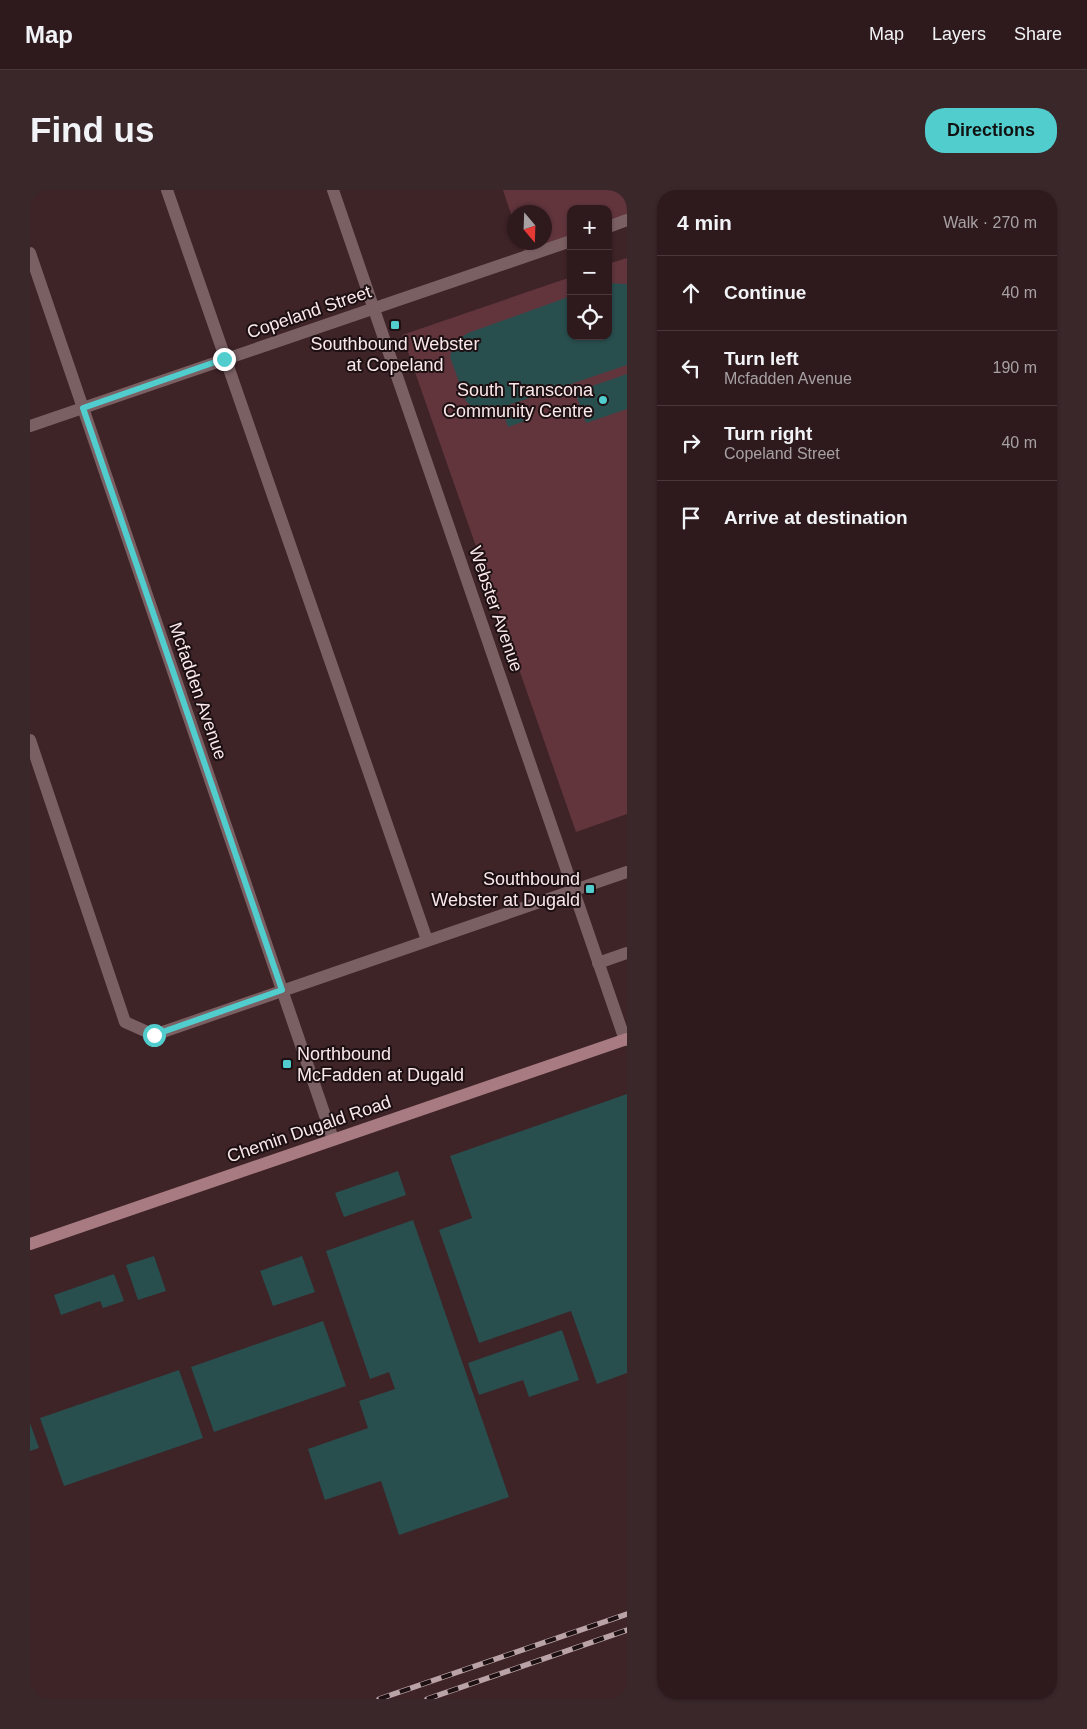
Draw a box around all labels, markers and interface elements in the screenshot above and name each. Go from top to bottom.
text: Map [25,21,73,48]
text: Map [869,24,904,44]
text: Layers [932,24,986,44]
text: Share [1014,24,1062,44]
button: Directions [925,108,1057,153]
text: Find us [30,110,154,149]
north arrow [507,205,552,250]
map controls [567,205,612,340]
button: + [567,205,612,250]
text: 4 min [677,211,732,234]
text: Walk · 270 m [943,214,1037,231]
button: − [567,250,612,295]
icon: ahead [677,279,705,307]
street label: Copeland Street [244,281,374,343]
text: Continue [724,282,806,303]
text: 40 m [1001,284,1037,301]
button: locate [567,295,612,340]
marker: Southbound Webster at Copeland [389,319,401,331]
place label: Southbound Webster at Copeland [311,334,479,375]
route end [213,348,236,371]
text: Turn left [724,348,799,369]
icon: left [677,354,705,382]
text: 190 m [993,359,1037,376]
text: Mcfadden Avenue [724,370,852,387]
place label: South Transcona Community Centre [443,380,594,421]
marker: South Transcona Community Centre [597,394,609,406]
text: Turn right [724,423,812,444]
icon: right [677,429,705,457]
text: 40 m [1001,434,1037,451]
text: Copeland Street [724,445,840,462]
icon: arrive [677,504,705,532]
text: Arrive at destination [724,507,908,528]
street label: Webster Avenue [465,544,527,674]
street label: Mcfadden Avenue [165,620,231,762]
place label: Southbound Webster at Dugald [431,869,580,910]
marker: Southbound Webster at Dugald [584,883,596,895]
route start [143,1024,166,1047]
place label: Northbound McFadden at Dugald [297,1044,464,1085]
marker: Northbound McFadden at Dugald [281,1058,293,1070]
street label: Chemin Dugald Road [224,1092,394,1166]

